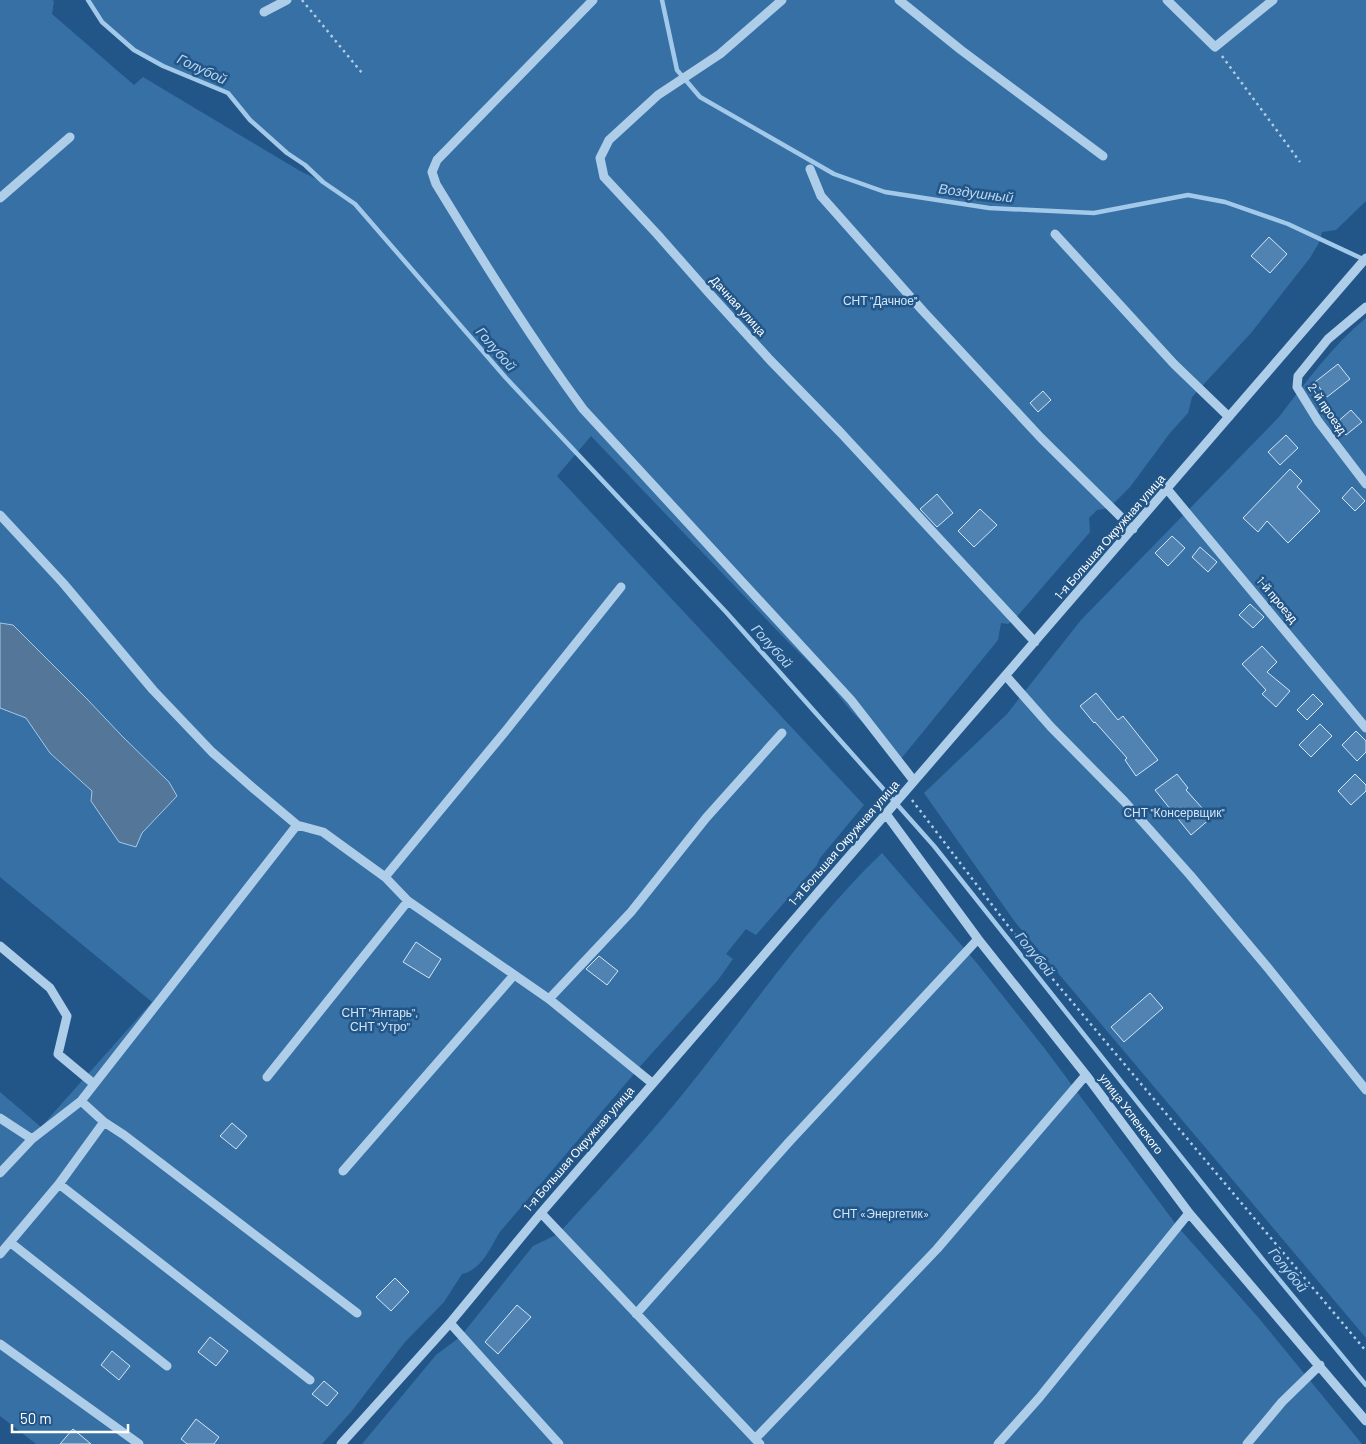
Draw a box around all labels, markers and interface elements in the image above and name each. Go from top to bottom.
water label: Голубой [175,50,230,87]
water label: Воздушный [938,179,1015,206]
street label: Дачная улица [707,272,770,339]
park label: СНТ "Дачное" [843,293,917,308]
water label: Голубой [473,323,520,374]
street label: 2-й проезд [1305,380,1350,437]
street label: 1-я Большая Окружная улица [1051,471,1168,602]
street label: 1-й проезд [1253,573,1301,626]
water label: Голубой [748,620,796,671]
street label: 1-я Большая Окружная улица [785,777,902,908]
park label: СНТ "Консервщик" [1123,805,1225,820]
water label: Голубой [1012,928,1059,980]
park label: СНТ "Янтарь", СНТ "Утро" [342,1005,418,1034]
street label: улица Успенского [1096,1071,1167,1157]
street label: 1-я Большая Окружная улица [520,1083,637,1214]
park label: СНТ «Энергетик» [833,1206,929,1221]
water label: Голубой [1265,1244,1312,1296]
scale bar [12,1402,129,1434]
text: 50 m [20,1409,52,1427]

